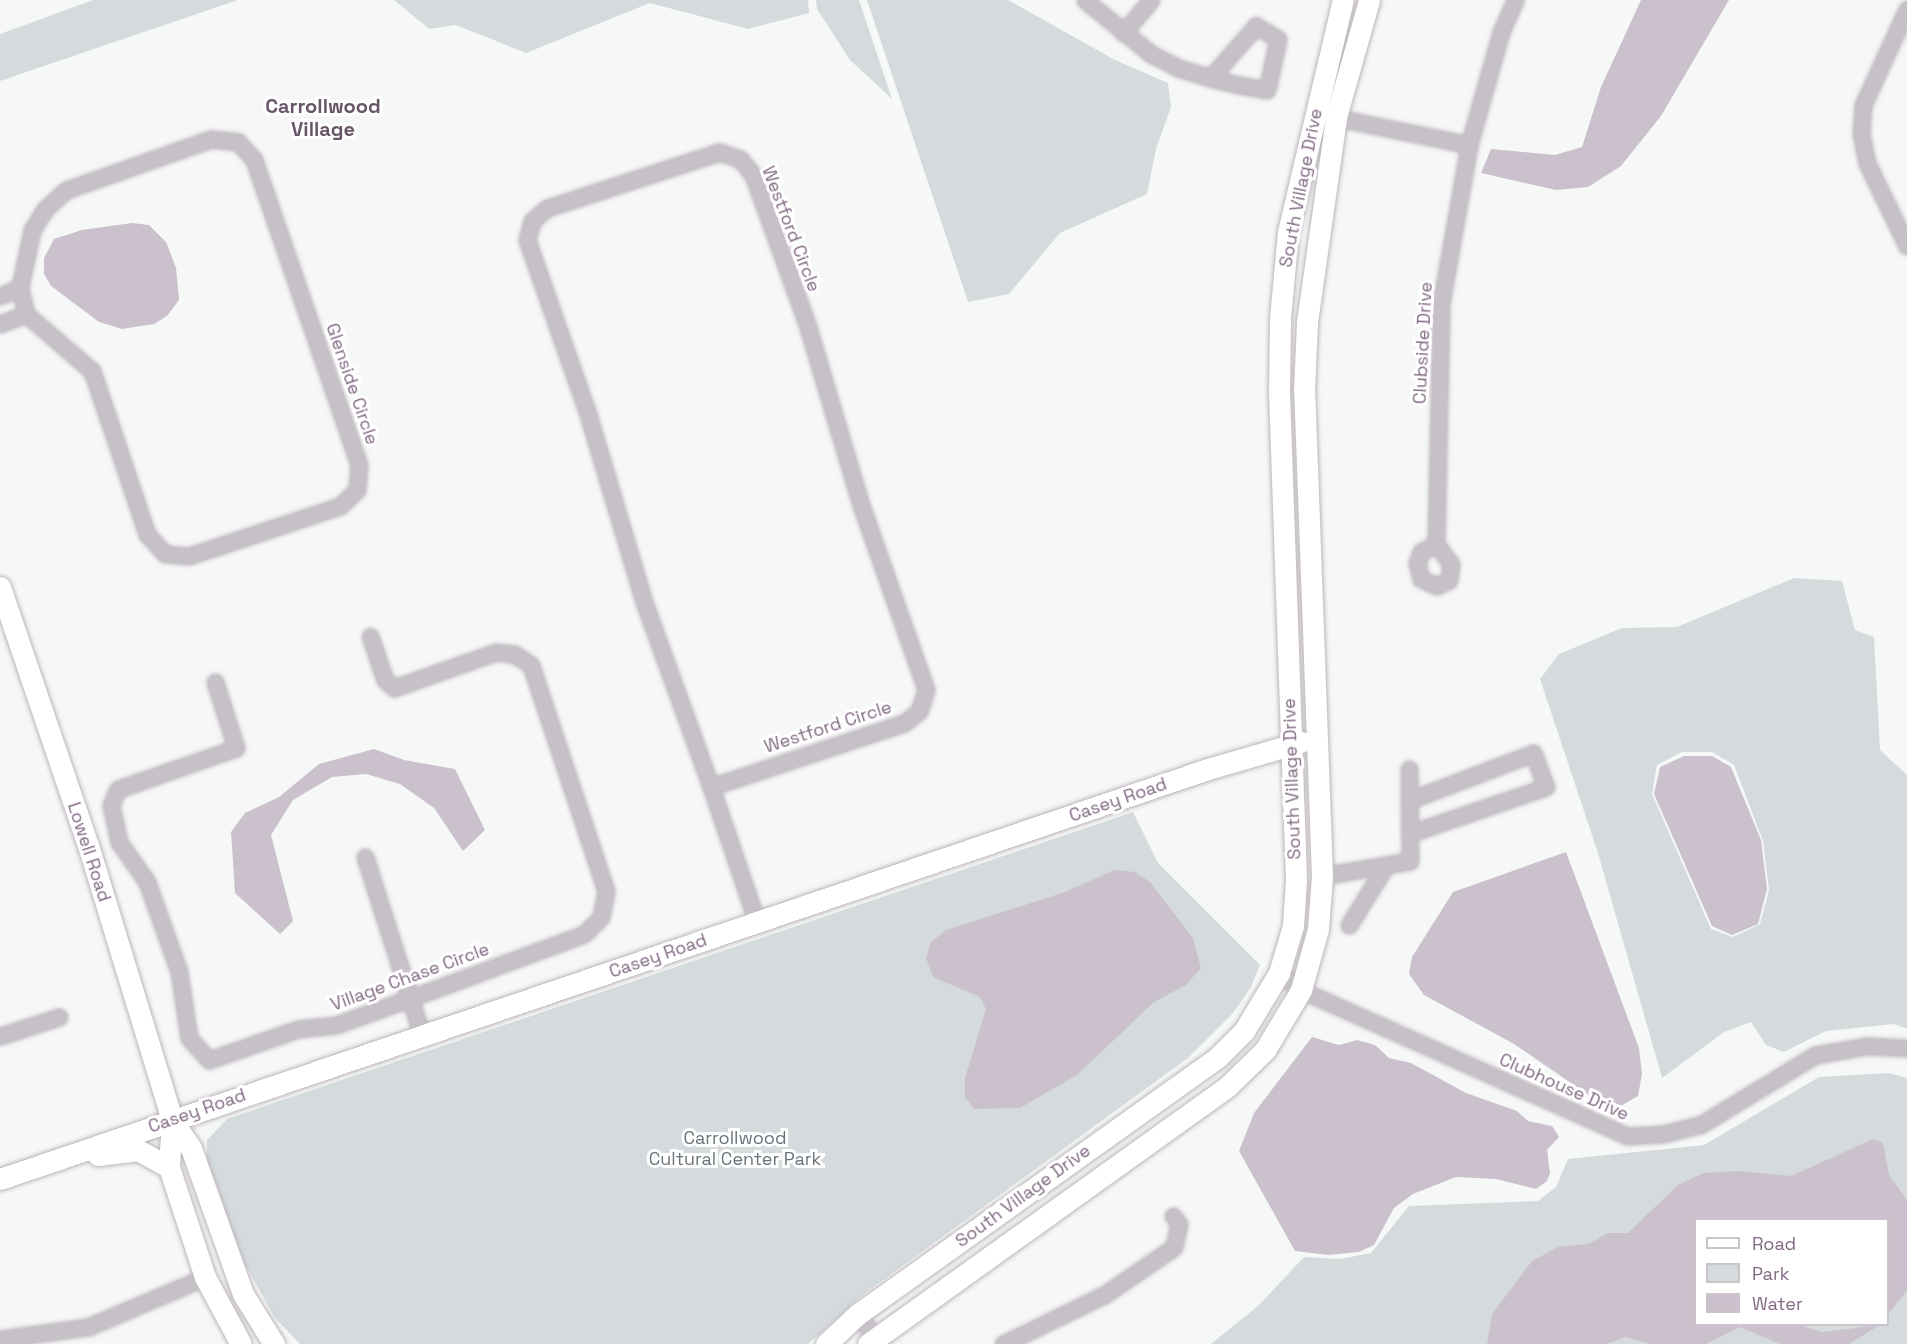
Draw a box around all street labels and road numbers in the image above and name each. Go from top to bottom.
street label: South Village Drive [1275,107,1327,269]
street label: Westford Circle [757,163,825,295]
street label: Clubside Drive [1409,281,1437,405]
street label: Glenside Circle [321,320,383,448]
street label: Westford Circle [762,696,894,758]
street label: South Village Drive [1278,698,1306,860]
street label: Casey Road [1066,773,1170,827]
street label: Lowell Road [63,800,115,904]
street label: Casey Road [606,929,710,983]
street label: Village Chase Circle [328,938,492,1016]
street label: Clubhouse Drive [1496,1049,1632,1125]
street label: Casey Road [145,1084,249,1138]
street label: South Village Drive [951,1140,1095,1252]

